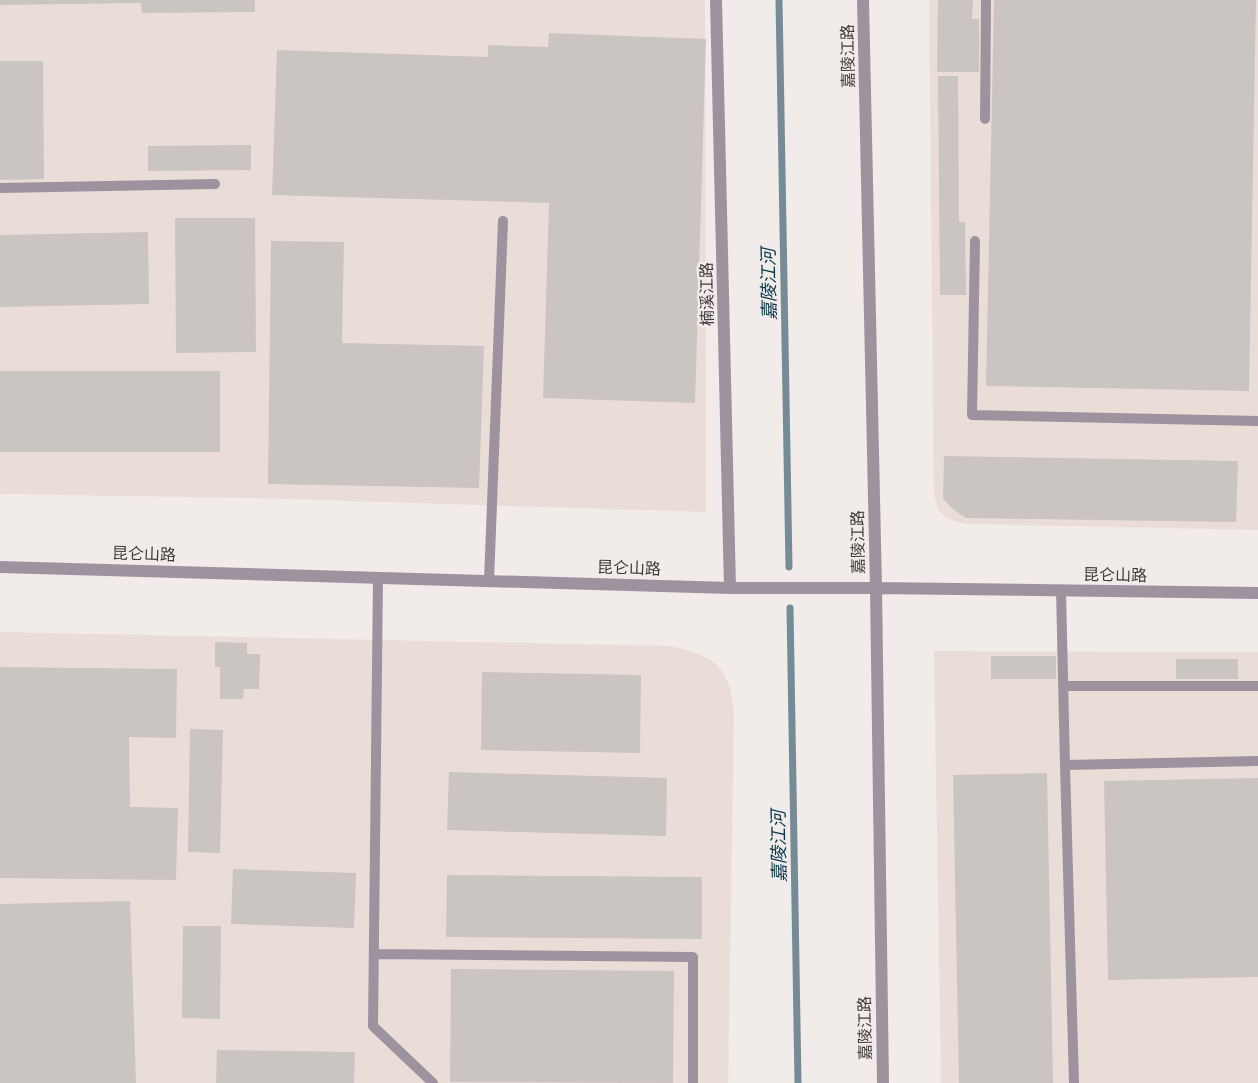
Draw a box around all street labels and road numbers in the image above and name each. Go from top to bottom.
street label: 嘉陵江路 [839,24,857,88]
street label: 楠溪江路 [698,262,716,326]
street label: 嘉陵江路 [849,510,867,574]
street label: 昆仑山路 [112,544,176,564]
street label: 昆仑山路 [597,558,661,578]
street label: 昆仑山路 [1083,566,1147,584]
street label: 嘉陵江路 [856,996,874,1060]

